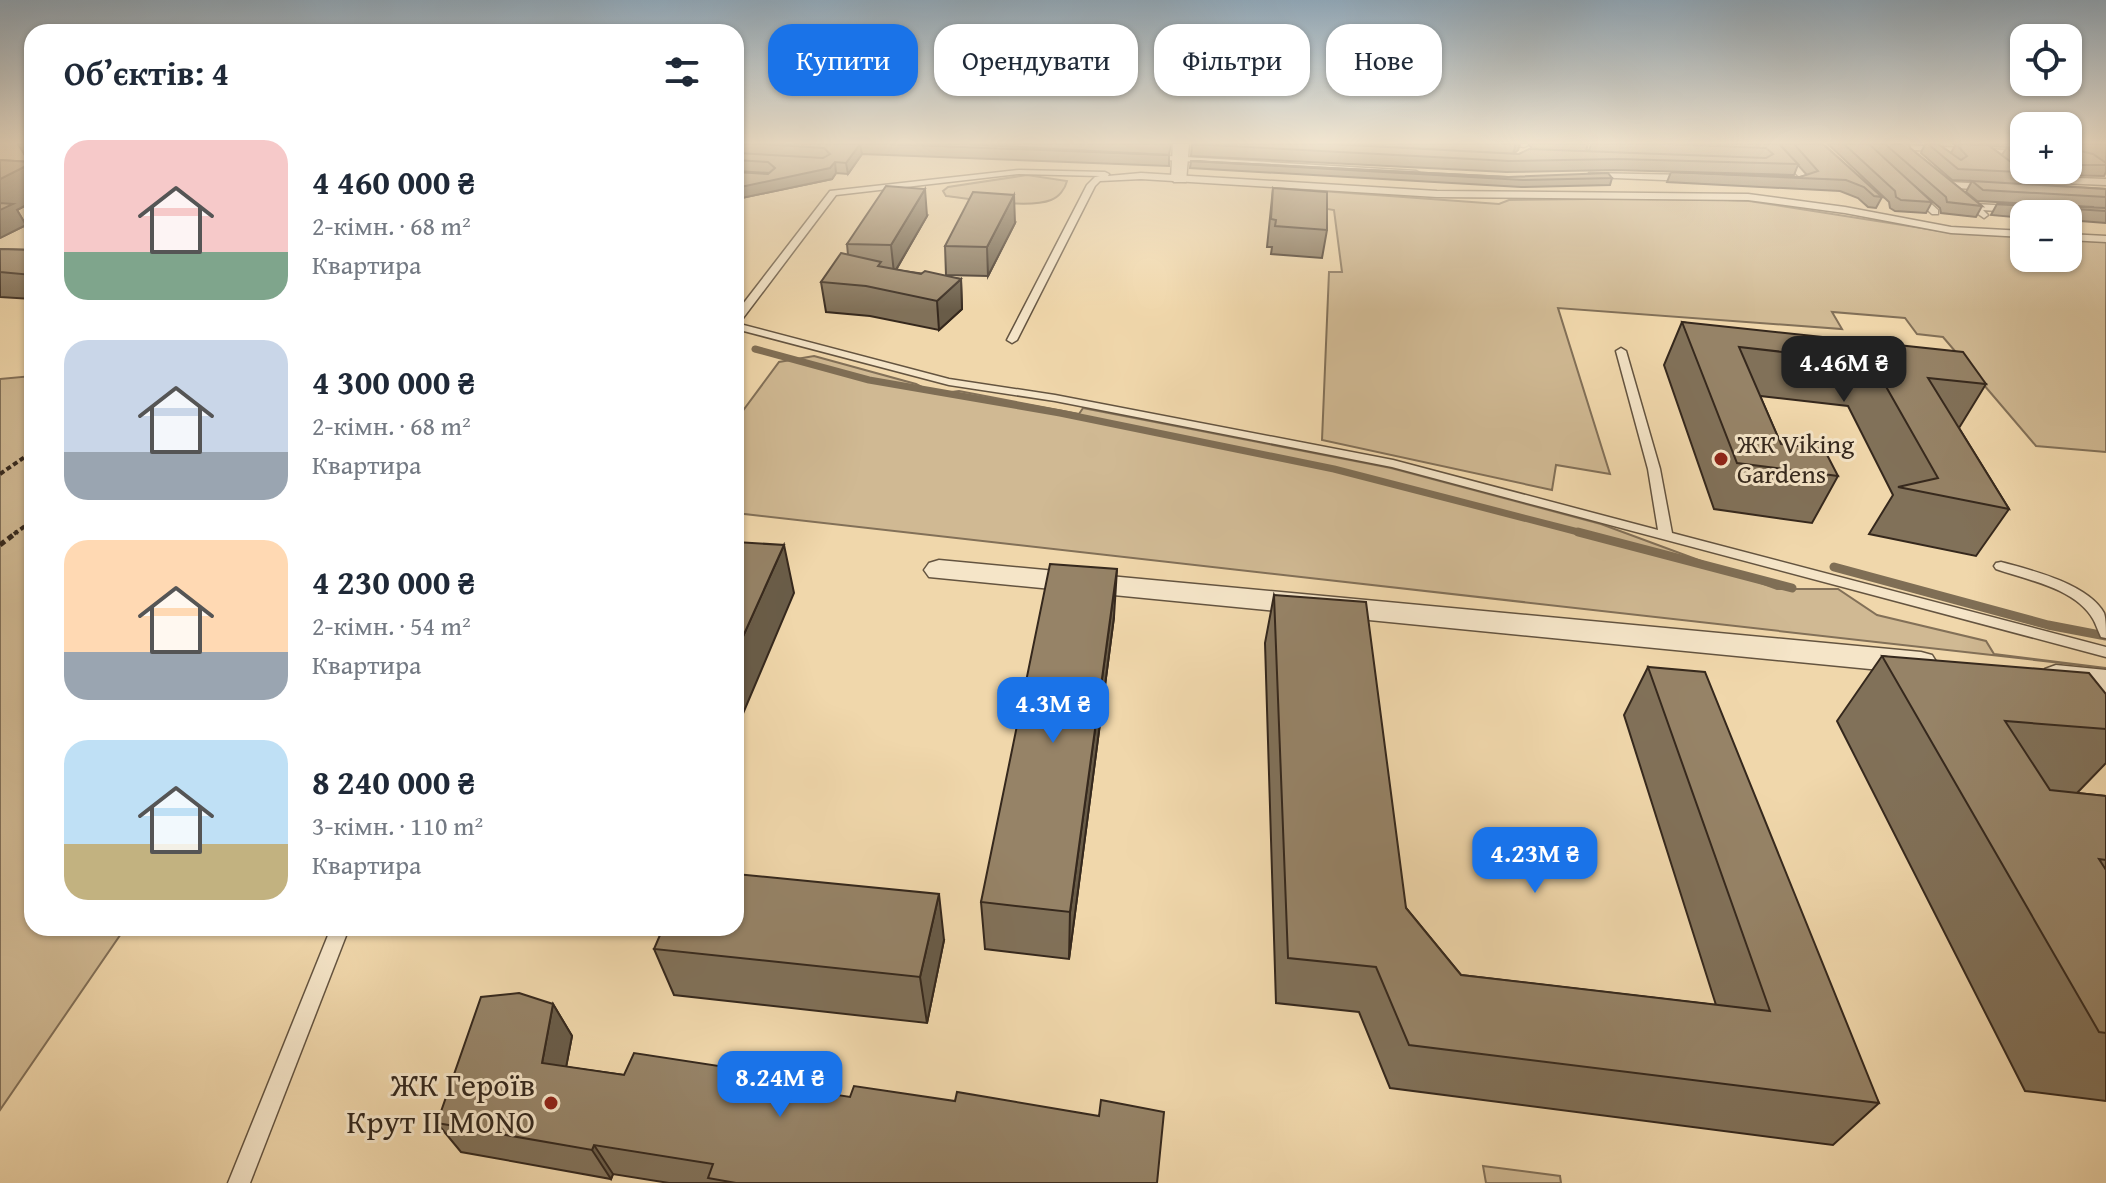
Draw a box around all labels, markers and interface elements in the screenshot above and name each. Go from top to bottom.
chip: Купити [768,24,918,96]
chip: Орендувати [934,24,1138,96]
chip: Фільтри [1154,24,1310,96]
chip: Нове [1326,24,1442,96]
map controls [2010,24,2082,272]
button: locate [2010,24,2082,96]
text: Об’єктів: 4 [64,48,229,97]
icon: filters [660,50,704,94]
button: + [2010,112,2082,184]
text: 4 460 000 ₴ [312,157,475,206]
icon: home [128,172,224,268]
button: − [2010,200,2082,272]
text: 2-кімн. · 68 m² [312,206,471,245]
text: Квартира [312,245,421,284]
pin: 4.46M ₴ [1770,336,1918,404]
text: 4.46M ₴ [1799,342,1889,381]
text: 4 300 000 ₴ [312,357,475,406]
icon: home [128,372,224,468]
text: 2-кімн. · 68 m² [312,406,471,445]
place label: ЖК Viking Gardens [1736,424,1854,493]
text: Квартира [312,445,421,484]
marker: ЖК Viking Gardens [1712,450,1730,468]
text: 4 230 000 ₴ [312,557,475,606]
icon: home [128,572,224,668]
text: 2-кімн. · 54 m² [312,606,471,645]
text: Квартира [312,645,421,684]
pin: 4.3M ₴ [988,677,1118,745]
text: 4.3M ₴ [1015,683,1091,722]
text: 8 240 000 ₴ [312,757,475,806]
icon: home [128,772,224,868]
text: 3-кімн. · 110 m² [312,806,483,845]
pin: 4.23M ₴ [1461,827,1609,895]
text: 4.23M ₴ [1490,833,1580,872]
text: Квартира [312,845,421,884]
pin: 8.24M ₴ [706,1051,854,1119]
text: 8.24M ₴ [735,1057,825,1096]
place label: ЖК Героїв Крут ІІ MONO [347,1061,535,1145]
marker: ЖК Героїв Крут ІІ MONO [542,1094,560,1112]

